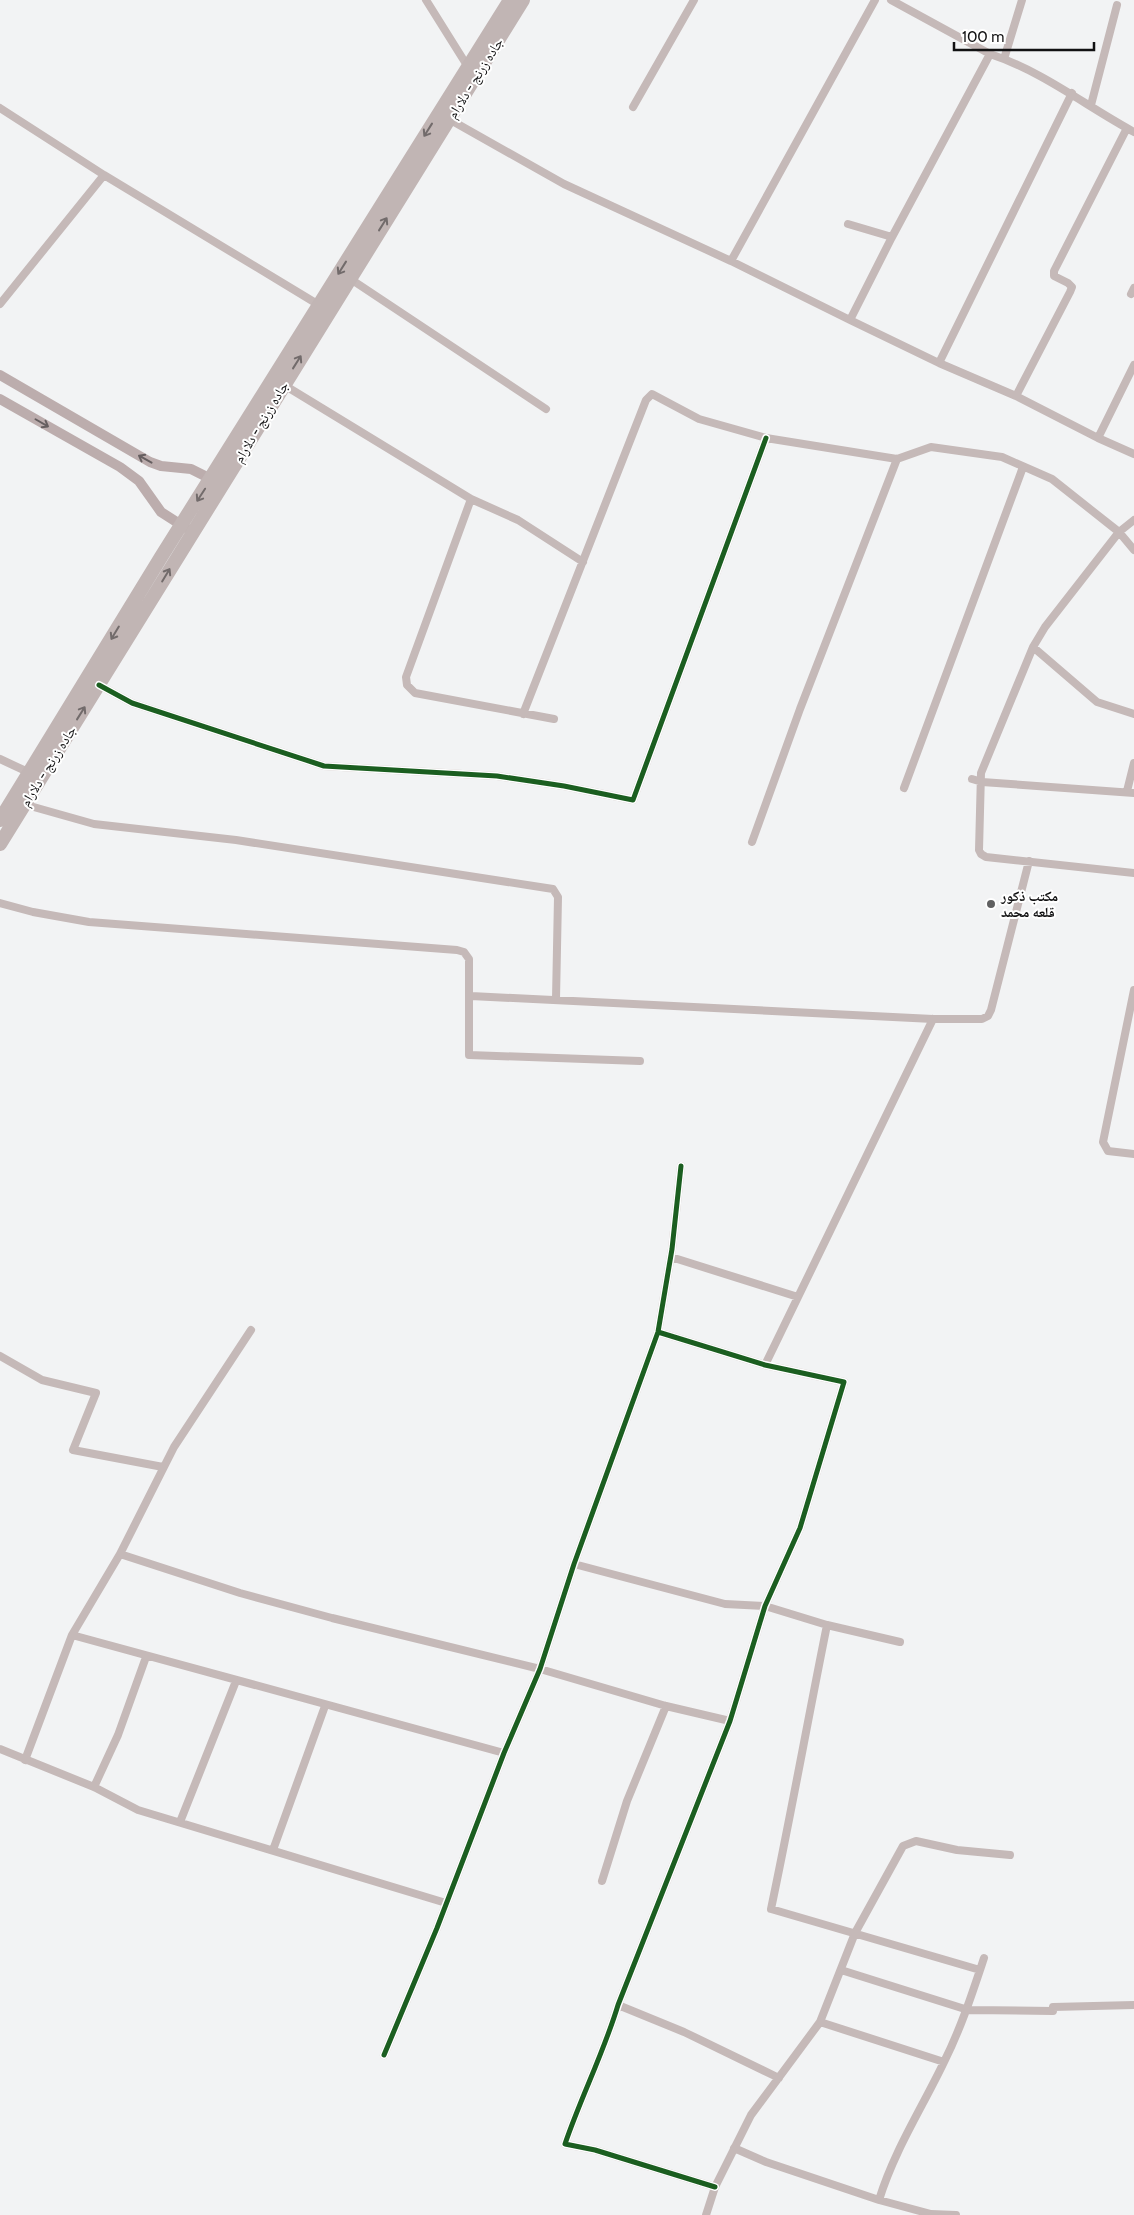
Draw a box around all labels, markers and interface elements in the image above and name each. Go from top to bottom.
scale bar [954,20,1094,52]
text: 100 m [962,28,1004,46]
street label: جاده زرنج - دلارام [443,34,508,122]
one-way arrow [423,123,433,137]
one-way arrow [378,217,388,231]
one-way arrow [337,261,347,275]
one-way arrow [293,356,303,370]
street label: جاده زرنج - دلارام [230,378,293,467]
one-way arrow [35,418,50,428]
one-way arrow [138,453,152,463]
one-way arrow [196,488,206,502]
one-way arrow [162,568,172,582]
one-way arrow [109,626,119,640]
one-way arrow [76,707,86,721]
street label: جاده زرنج - دلارام [16,722,81,810]
place label: مکتب ذکور قلعه محمد [1000,887,1058,921]
marker: مکتب ذکور قلعه محمد [985,898,997,910]

